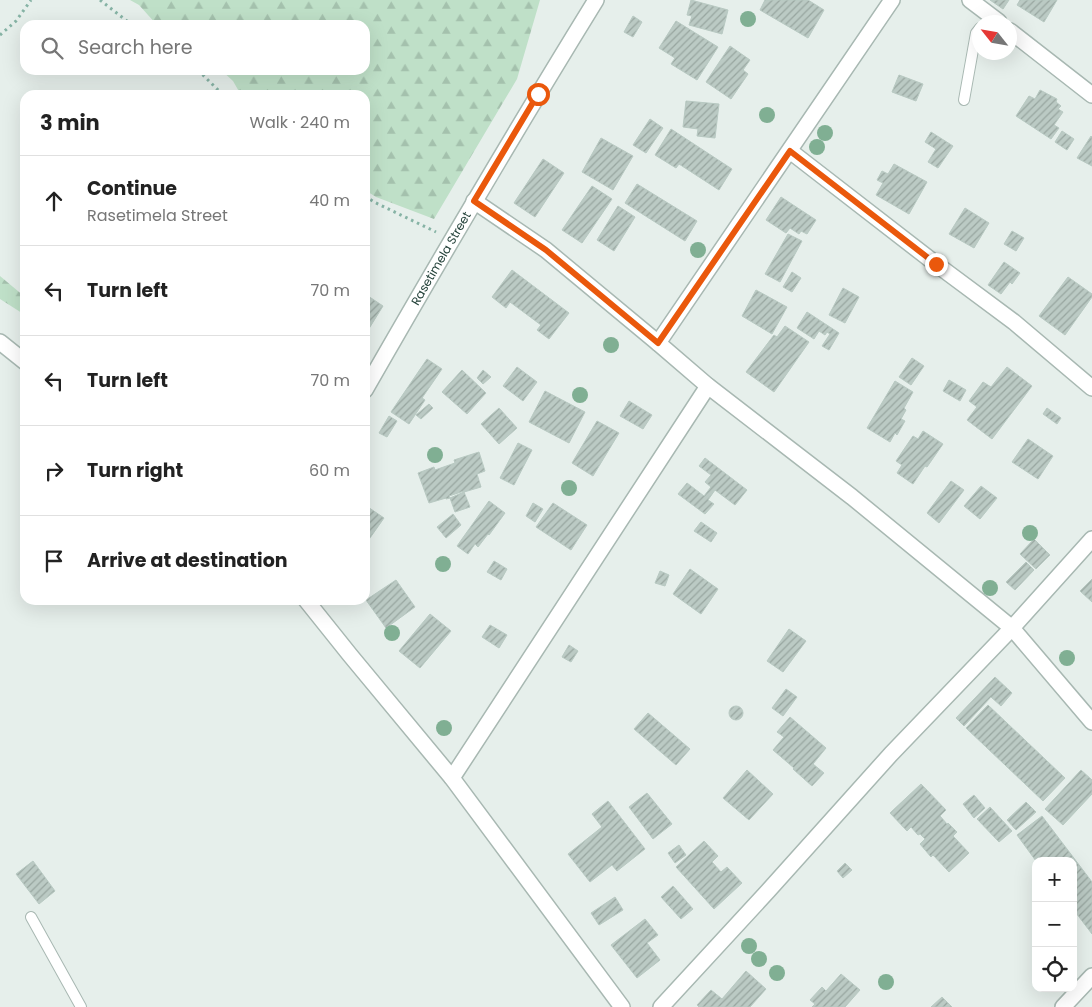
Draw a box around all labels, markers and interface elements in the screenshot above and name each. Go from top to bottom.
north arrow [972,15,1017,60]
search box [20,20,370,75]
icon: search [38,34,66,62]
text: Search here [78,34,192,61]
route start [527,83,550,106]
text: 3 min [40,108,100,137]
text: Walk · 240 m [249,111,350,134]
text: Continue [87,175,177,202]
icon: ahead [40,187,68,215]
text: 40 m [309,189,350,212]
text: Rasetimela Street [87,204,228,227]
street label: Rasetimela Street [407,208,475,308]
route end [925,253,948,276]
icon: left [40,277,68,305]
text: Turn left [87,277,168,304]
text: 70 m [310,279,350,302]
icon: left [40,367,68,395]
text: Turn left [87,367,168,394]
text: 70 m [310,369,350,392]
icon: right [40,457,68,485]
text: Turn right [87,457,183,484]
text: 60 m [309,459,350,482]
icon: arrive [40,547,68,575]
text: Arrive at destination [87,547,288,574]
map controls [1032,857,1077,992]
button: + [1032,857,1077,902]
button: − [1032,902,1077,947]
button: locate [1032,947,1077,992]

